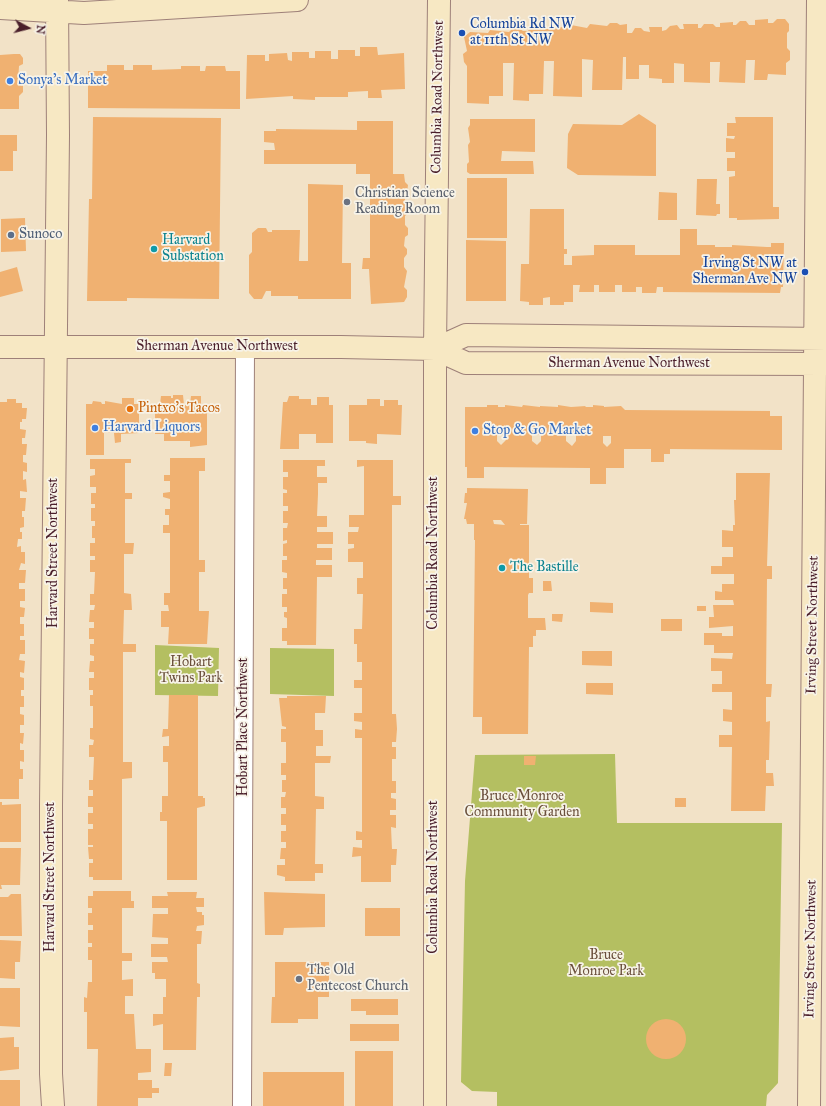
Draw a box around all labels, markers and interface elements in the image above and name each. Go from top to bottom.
north arrow [8,8,48,48]
place label: Columbia Rd NW at 11th St NW [470,17,574,50]
street label: Columbia Road Northwest [428,20,448,174]
text: N [33,24,47,35]
marker: Columbia Rd NW at 11th St NW [457,28,467,38]
place label: Sonya's Market [18,73,107,89]
marker: Sonya's Market [5,76,15,86]
place label: Christian Science Reading Room [355,186,455,218]
marker: Christian Science Reading Room [342,197,352,207]
place label: Sunoco [19,227,62,243]
marker: Sunoco [6,230,16,240]
place label: Harvard Substation [162,233,224,266]
marker: Harvard Substation [149,244,159,254]
place label: Irving St NW at Sherman Ave NW [692,256,797,288]
marker: Irving St NW at Sherman Ave NW [800,267,810,277]
street label: Sherman Avenue Northwest [136,339,298,355]
street label: Sherman Avenue Northwest [548,356,710,372]
place label: Pintxo's Tacos [138,401,220,417]
marker: Pintxo's Tacos [125,404,135,414]
place label: Harvard Liquors [103,420,200,436]
marker: Harvard Liquors [90,423,100,433]
place label: Stop & Go Market [483,423,591,439]
marker: Stop & Go Market [470,426,480,436]
street label: Columbia Road Northwest [426,476,442,630]
street label: Harvard Street Northwest [46,478,62,628]
street label: Irving Street Northwest [803,556,823,694]
place label: The Bastille [510,560,579,576]
marker: The Bastille [497,563,507,573]
park label: Hobart Twins Park [159,655,223,688]
street label: Hobart Place Northwest [236,657,252,797]
park label: Bruce Monroe Community Garden [464,789,580,822]
street label: Columbia Road Northwest [426,800,442,954]
street label: Harvard Street Northwest [43,802,59,952]
street label: Irving Street Northwest [801,880,821,1018]
park label: Bruce Monroe Park [568,948,644,980]
place label: The Old Pentecost Church [307,963,409,996]
marker: The Old Pentecost Church [294,974,304,984]

